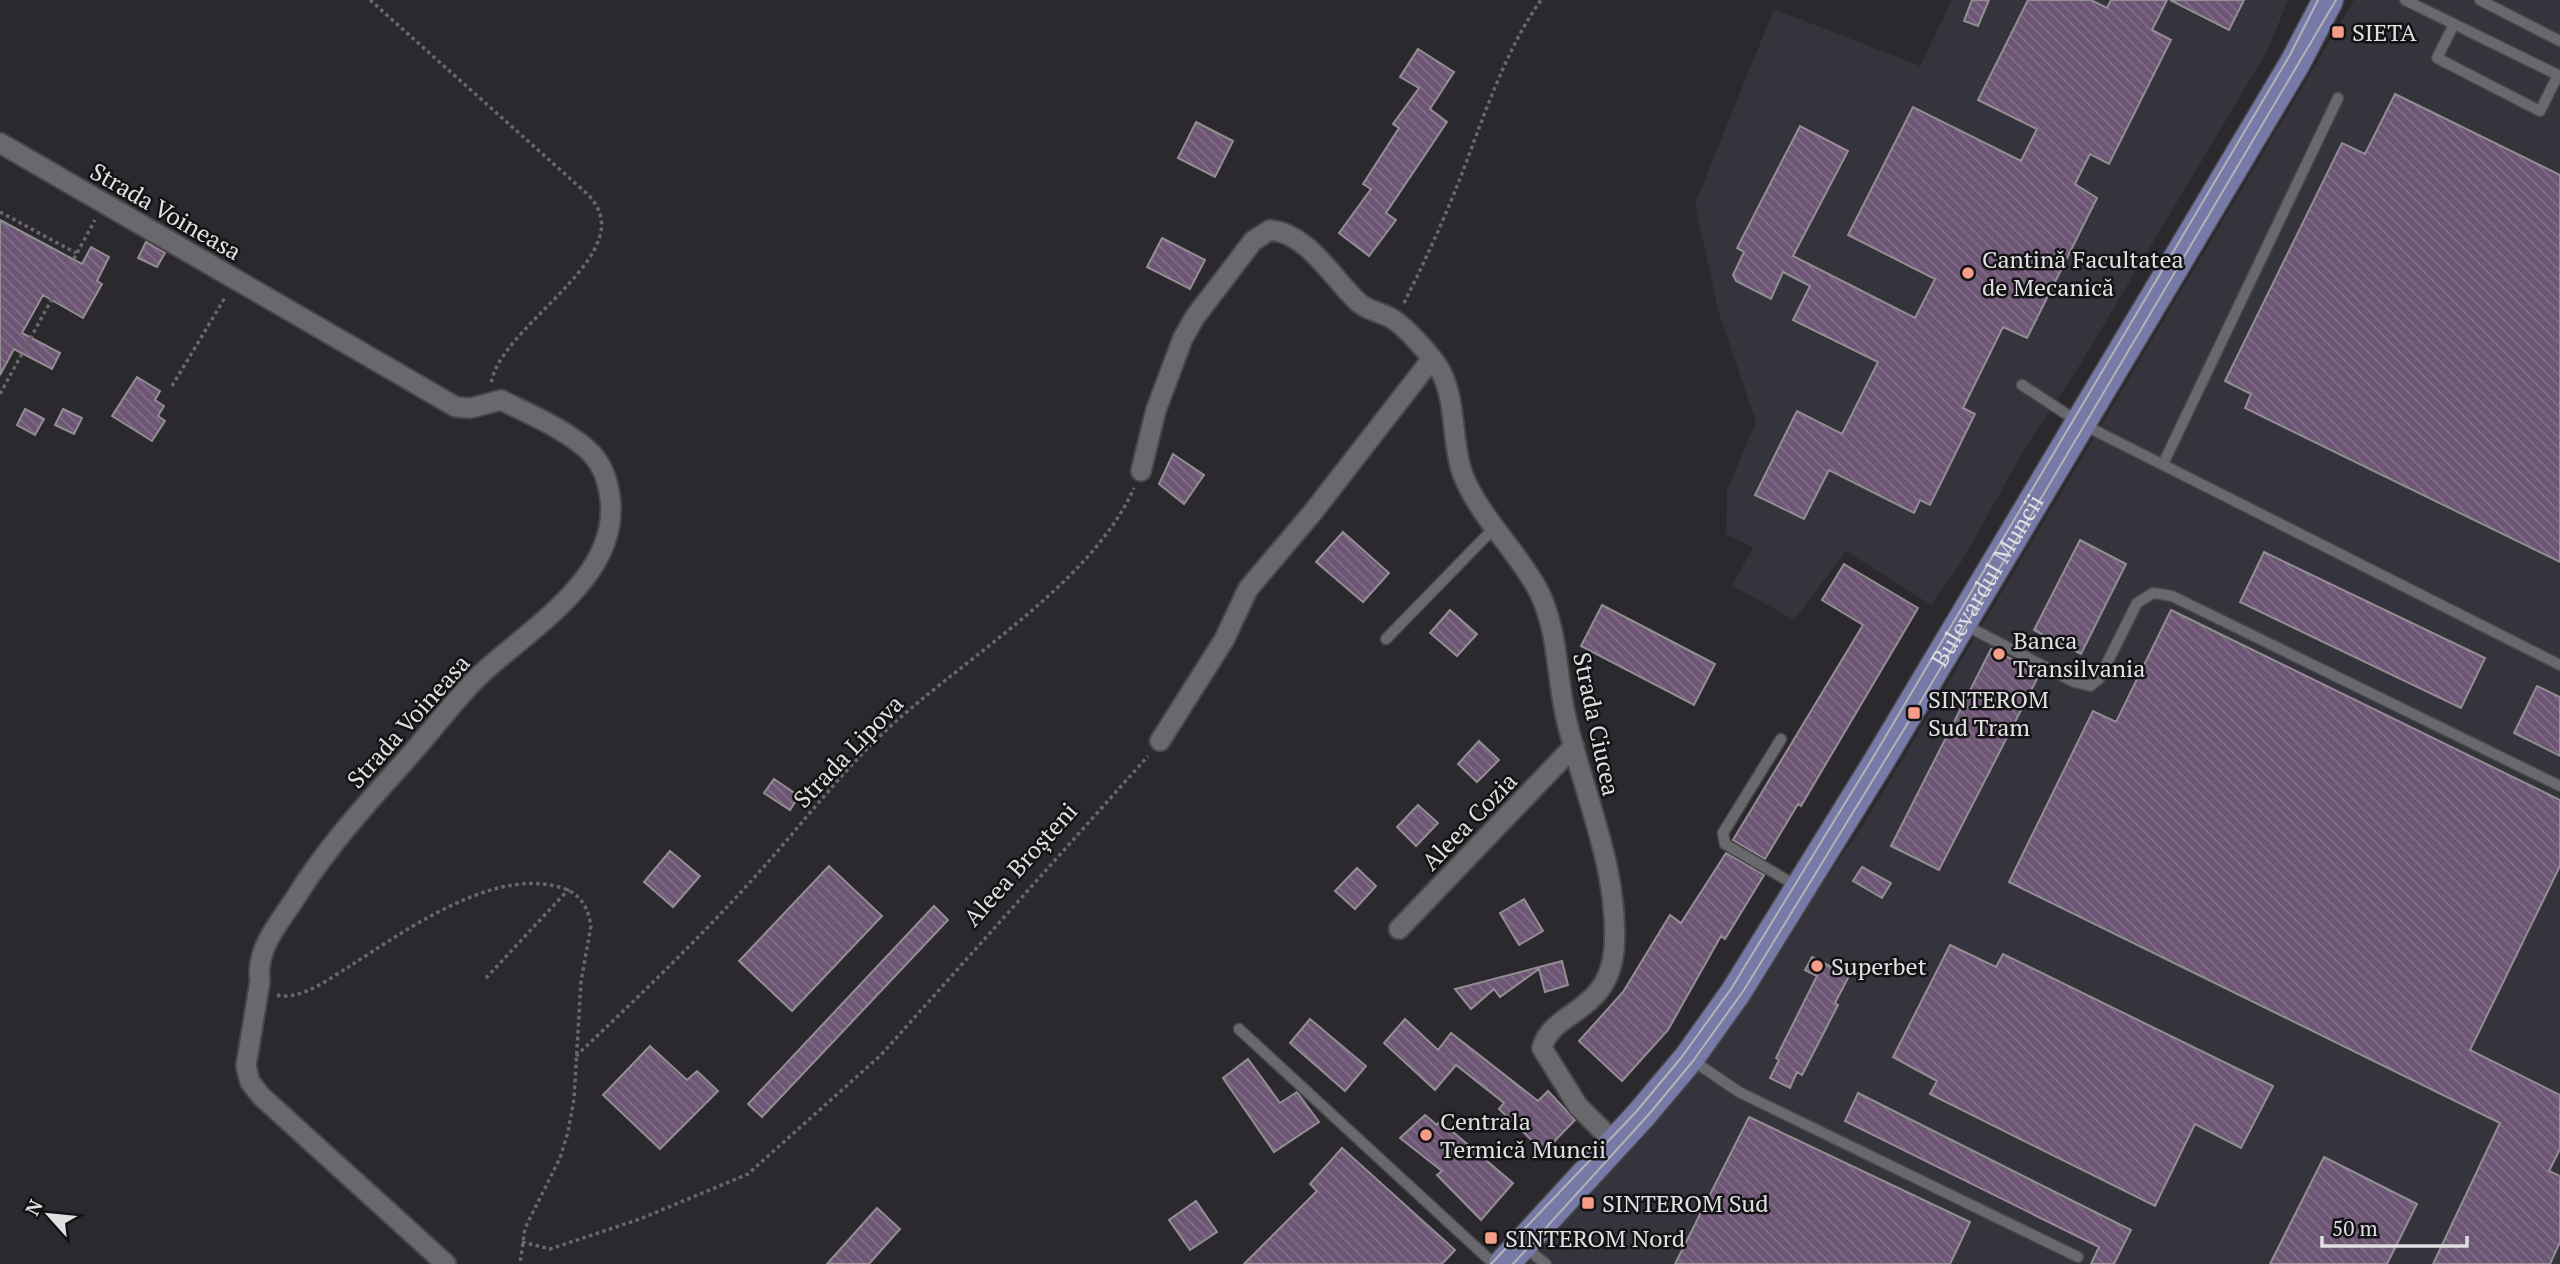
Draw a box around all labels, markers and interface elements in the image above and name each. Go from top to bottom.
place label: SIETA [2352,16,2417,48]
marker: SIETA [2330,24,2346,40]
street label: Strada Voineasa [85,155,247,267]
place label: Cantină Facultatea de Mecanică [1982,243,2184,303]
marker: Cantină Facultatea de Mecanică [1960,265,1976,281]
street label: Bulevardul Muncii [1923,488,2051,673]
place label: Banca Transilvania [2013,624,2145,684]
marker: Banca Transilvania [1991,646,2007,662]
street label: Strada Voineasa [339,647,477,795]
street label: Strada Ciucea [1566,649,1628,799]
place label: SINTEROM Sud Tram [1928,683,2049,743]
street label: Strada Lipova [786,688,910,814]
marker: SINTEROM Sud Tram [1906,705,1922,721]
street label: Aleea Cozia [1414,765,1524,877]
street label: Aleea Broșteni [956,795,1084,933]
place label: Superbet [1831,950,1927,982]
marker: Superbet [1809,958,1825,974]
place label: Centrala Termică Muncii [1440,1105,1606,1165]
marker: Centrala Termică Muncii [1418,1127,1434,1143]
north arrow [14,1180,84,1250]
place label: SINTEROM Sud [1602,1187,1769,1219]
text: N [19,1194,48,1219]
marker: SINTEROM Sud [1580,1195,1596,1211]
scale bar [2322,1204,2467,1248]
text: 50 m [2332,1214,2378,1242]
place label: SINTEROM Nord [1505,1222,1685,1254]
marker: SINTEROM Nord [1483,1230,1499,1246]

